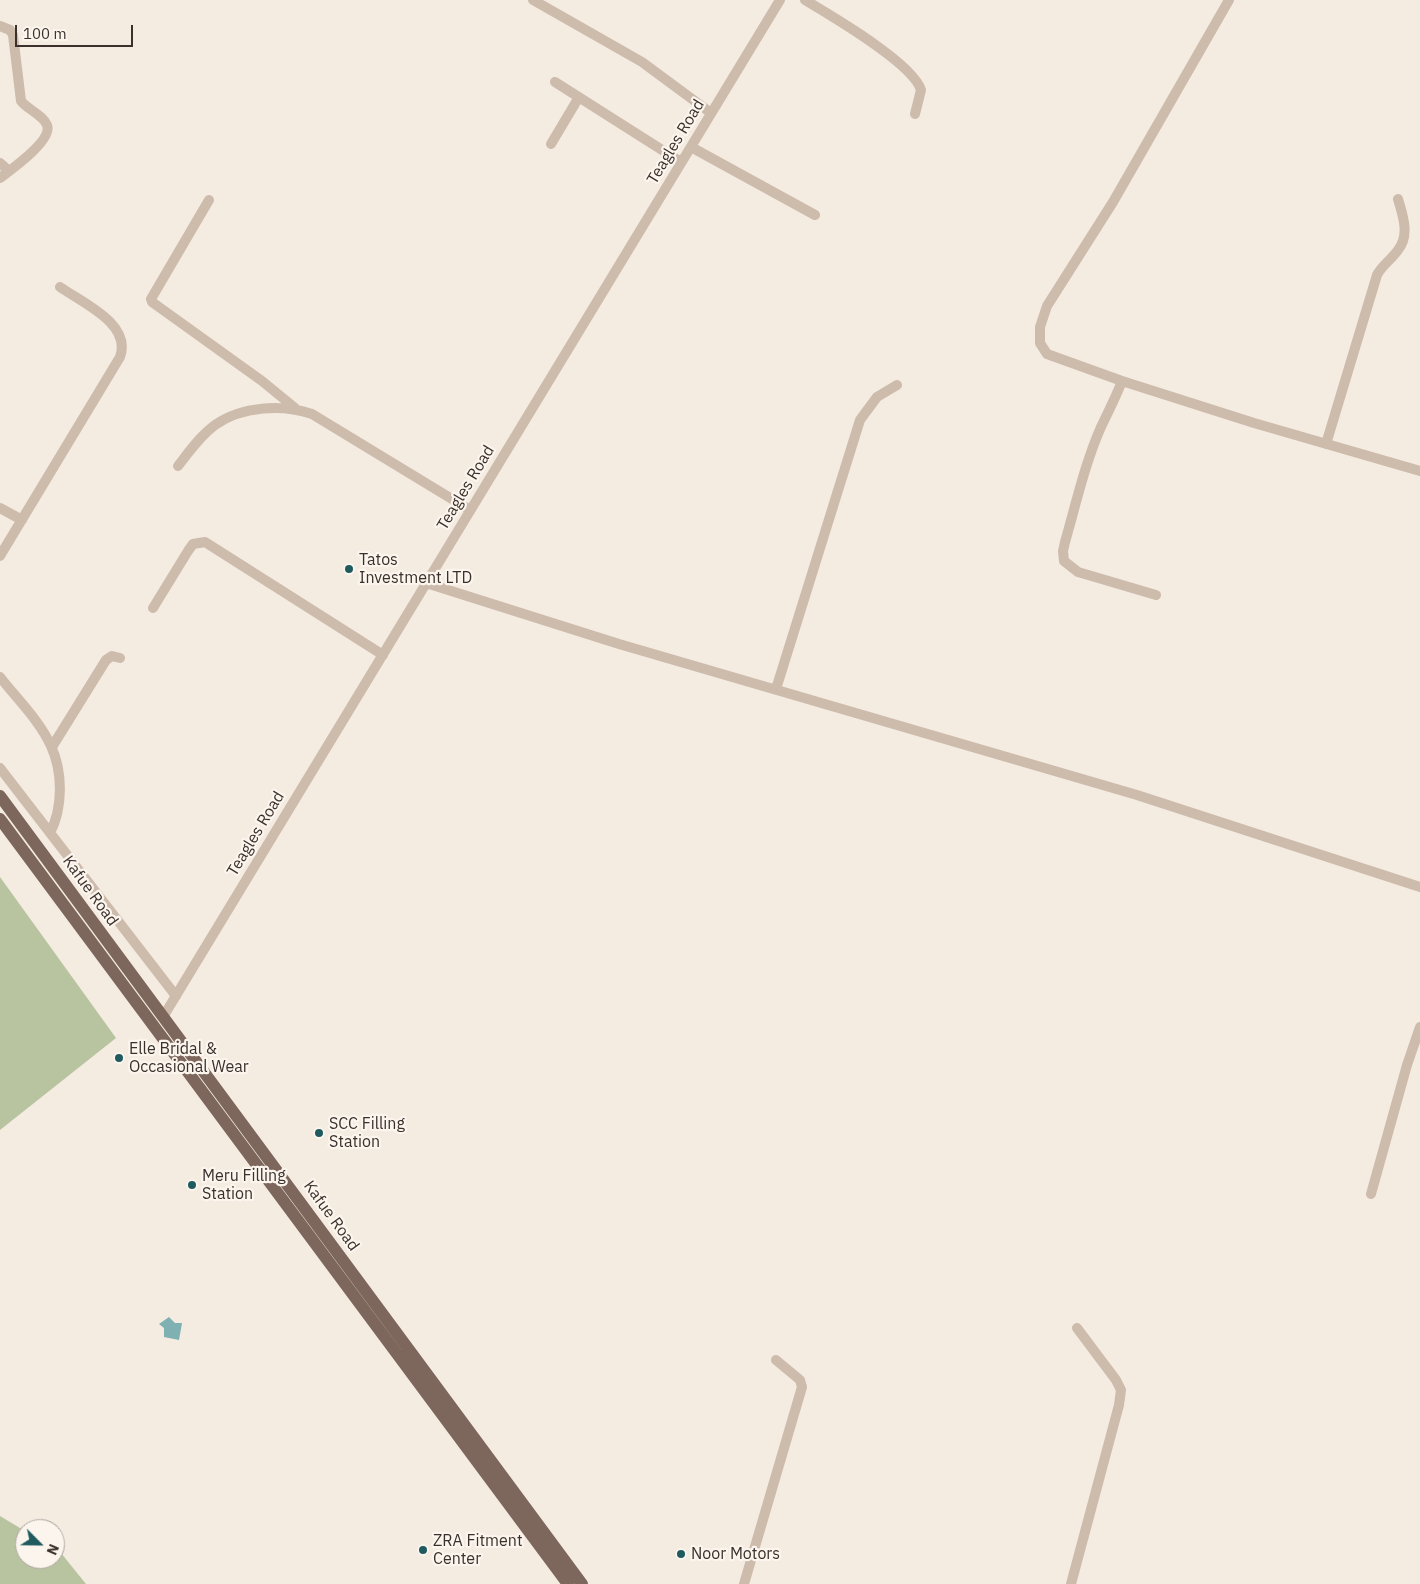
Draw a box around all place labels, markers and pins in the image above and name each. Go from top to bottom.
place label: Tatos Investment LTD [359,550,472,588]
marker: Tatos Investment LTD [343,563,355,575]
place label: Elle Bridal & Occasional Wear [129,1039,249,1077]
marker: Elle Bridal & Occasional Wear [113,1052,125,1064]
place label: SCC Filling Station [329,1114,405,1152]
marker: SCC Filling Station [313,1127,325,1139]
place label: Meru Filling Station [202,1166,286,1204]
marker: Meru Filling Station [186,1179,198,1191]
place label: ZRA Fitment Center [433,1531,523,1569]
marker: ZRA Fitment Center [417,1544,429,1556]
place label: Noor Motors [691,1544,780,1564]
marker: Noor Motors [675,1548,687,1560]

